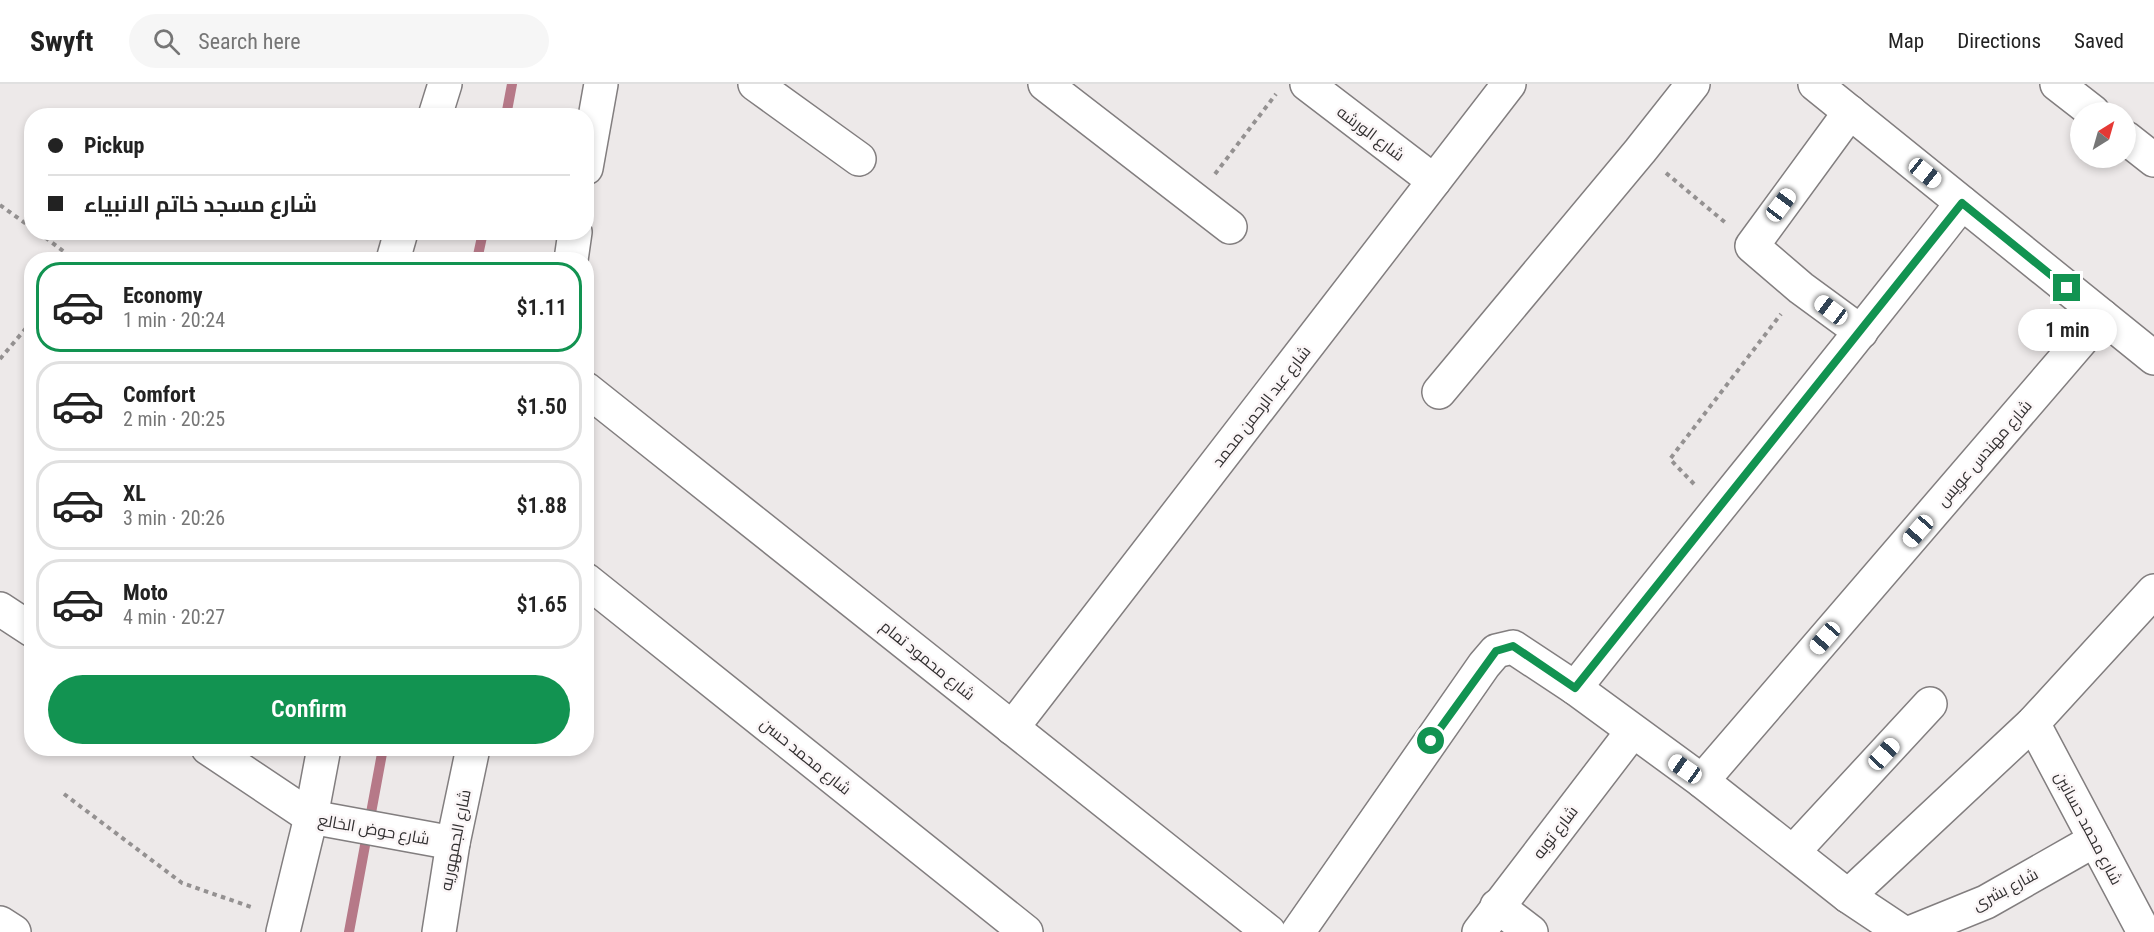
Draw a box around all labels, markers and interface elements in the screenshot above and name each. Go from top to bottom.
search box [129,14,549,68]
text: Swyft [30,25,93,58]
icon: search [150,25,183,58]
text: Search here [198,29,301,54]
text: Map [1888,29,1924,53]
text: Directions [1957,29,2041,53]
text: Saved [2074,29,2124,53]
street label: شارع الورشه [1332,102,1408,166]
north arrow [2070,102,2136,168]
map controls [2070,102,2136,168]
text: Pickup [84,133,144,158]
car [1905,155,1945,191]
car [1763,185,1799,225]
text: شارع مسجد خاتم الانبياء [84,192,317,217]
route end [2053,274,2080,301]
icon: car [51,280,105,334]
text: Economy [123,283,203,308]
car [1811,292,1851,328]
text: $1.11 [516,295,567,320]
text: 1 min · 20:24 [123,308,225,332]
callout: 1 min [2018,309,2116,351]
text: 1 min [2045,318,2090,342]
street label: شارع عبد الرحمن محمد [1208,342,1316,472]
icon: car [51,379,105,433]
text: Comfort [123,382,196,407]
text: $1.50 [516,394,567,419]
street label: شارع مهندس عويس [1933,396,2037,512]
text: 2 min · 20:25 [123,407,225,431]
icon: car [51,478,105,532]
text: XL [123,481,146,506]
text: $1.88 [516,493,567,518]
text: 3 min · 20:26 [123,506,225,530]
car [1899,512,1937,550]
icon: car [51,577,105,631]
text: Moto [123,580,168,605]
text: $1.65 [516,592,567,617]
text: 4 min · 20:27 [123,605,225,629]
street label: شارع محمود تمام [875,617,979,706]
car [1806,619,1844,657]
button: Confirm [48,675,570,744]
street label: شارع محمد حسن [755,714,855,800]
route start [1417,727,1444,754]
car [1865,735,1903,773]
car [1665,751,1705,787]
street label: شارع محمد حسانين [2049,769,2126,889]
street label: شارع الجمهوريه [436,788,477,893]
street label: شارع توبه [1529,802,1583,864]
street label: شارع حوض الخالع [316,810,431,851]
street label: شارع بشرى [1969,864,2042,916]

